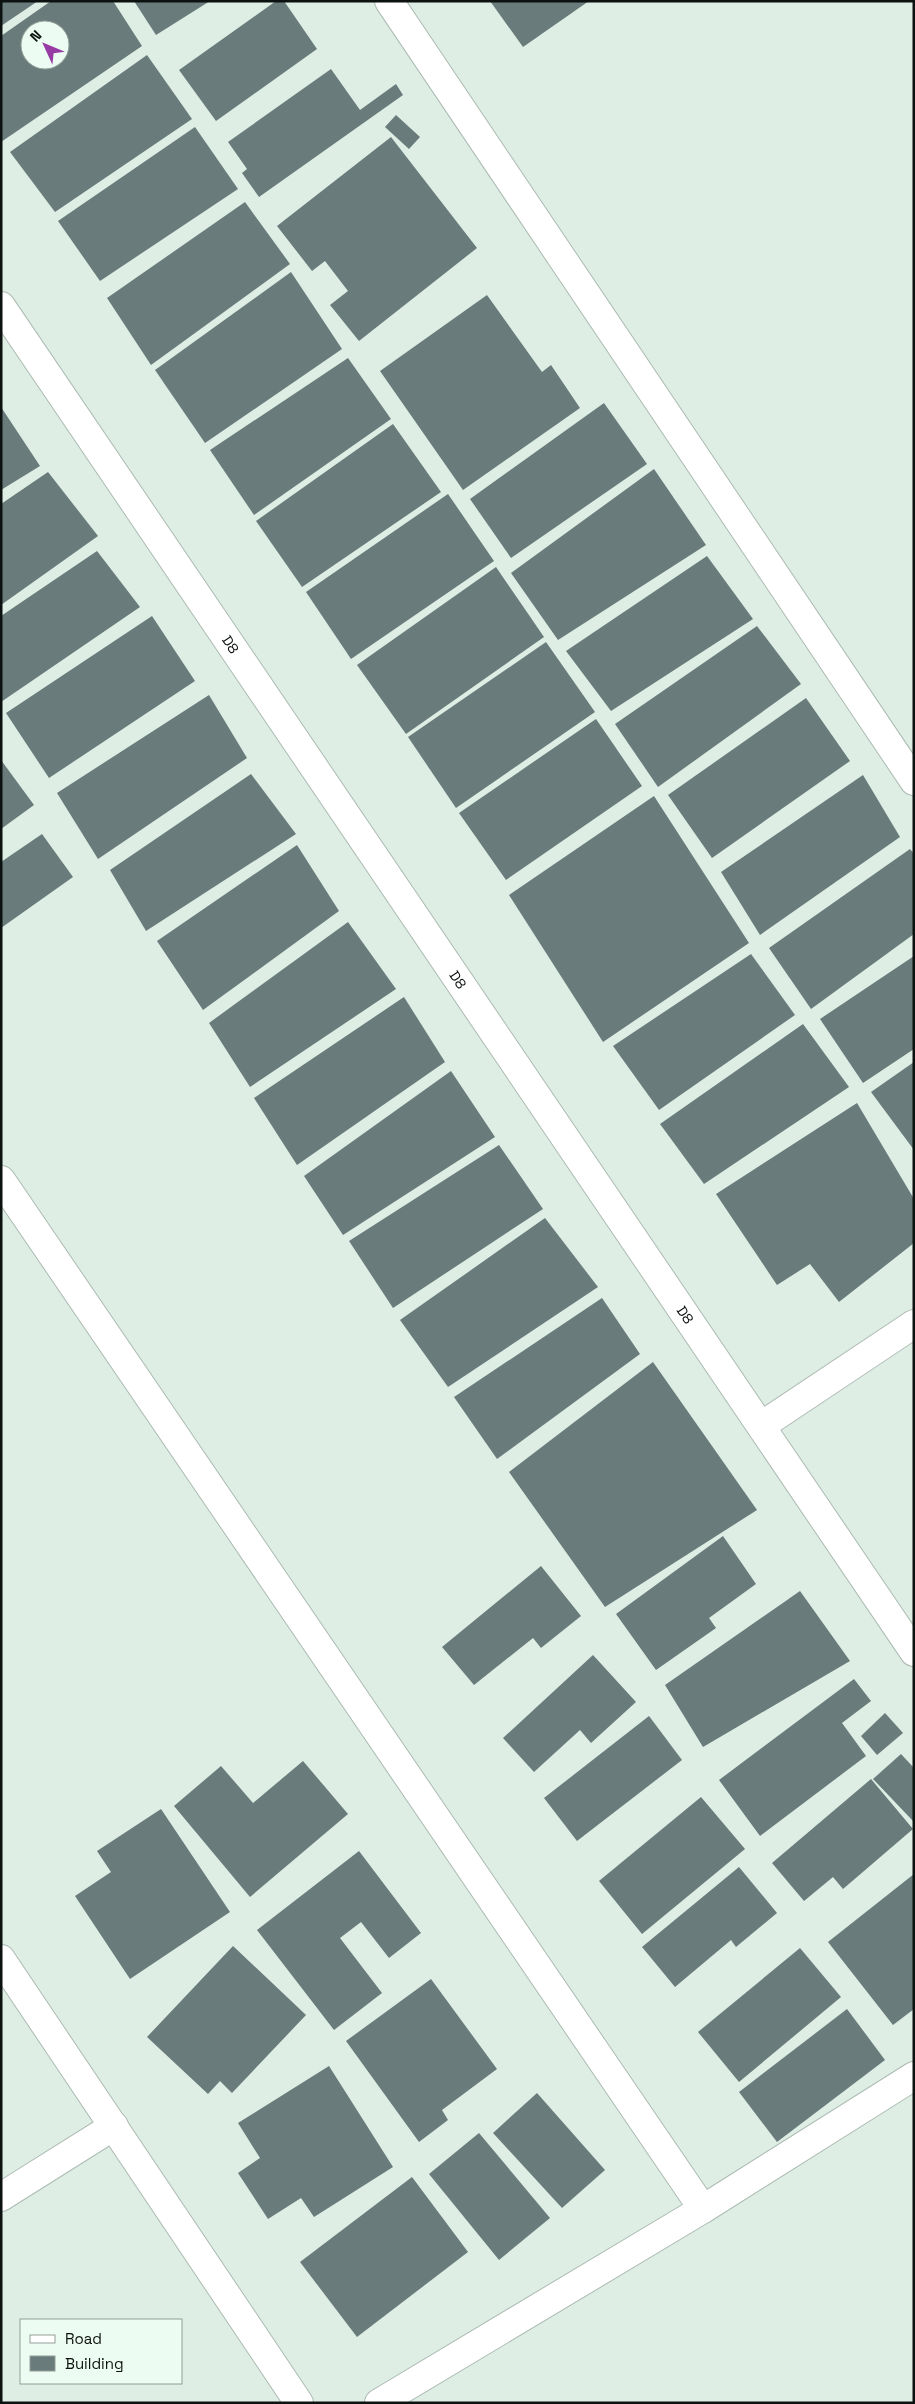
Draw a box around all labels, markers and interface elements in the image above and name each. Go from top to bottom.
north arrow [20,20,70,70]
text: N [26,26,45,46]
street label: D8 [218,632,243,657]
street label: D8 [445,967,471,992]
street label: D8 [673,1302,698,1328]
legend [20,2319,182,2384]
text: Road [65,2329,102,2348]
text: Building [65,2354,124,2373]

